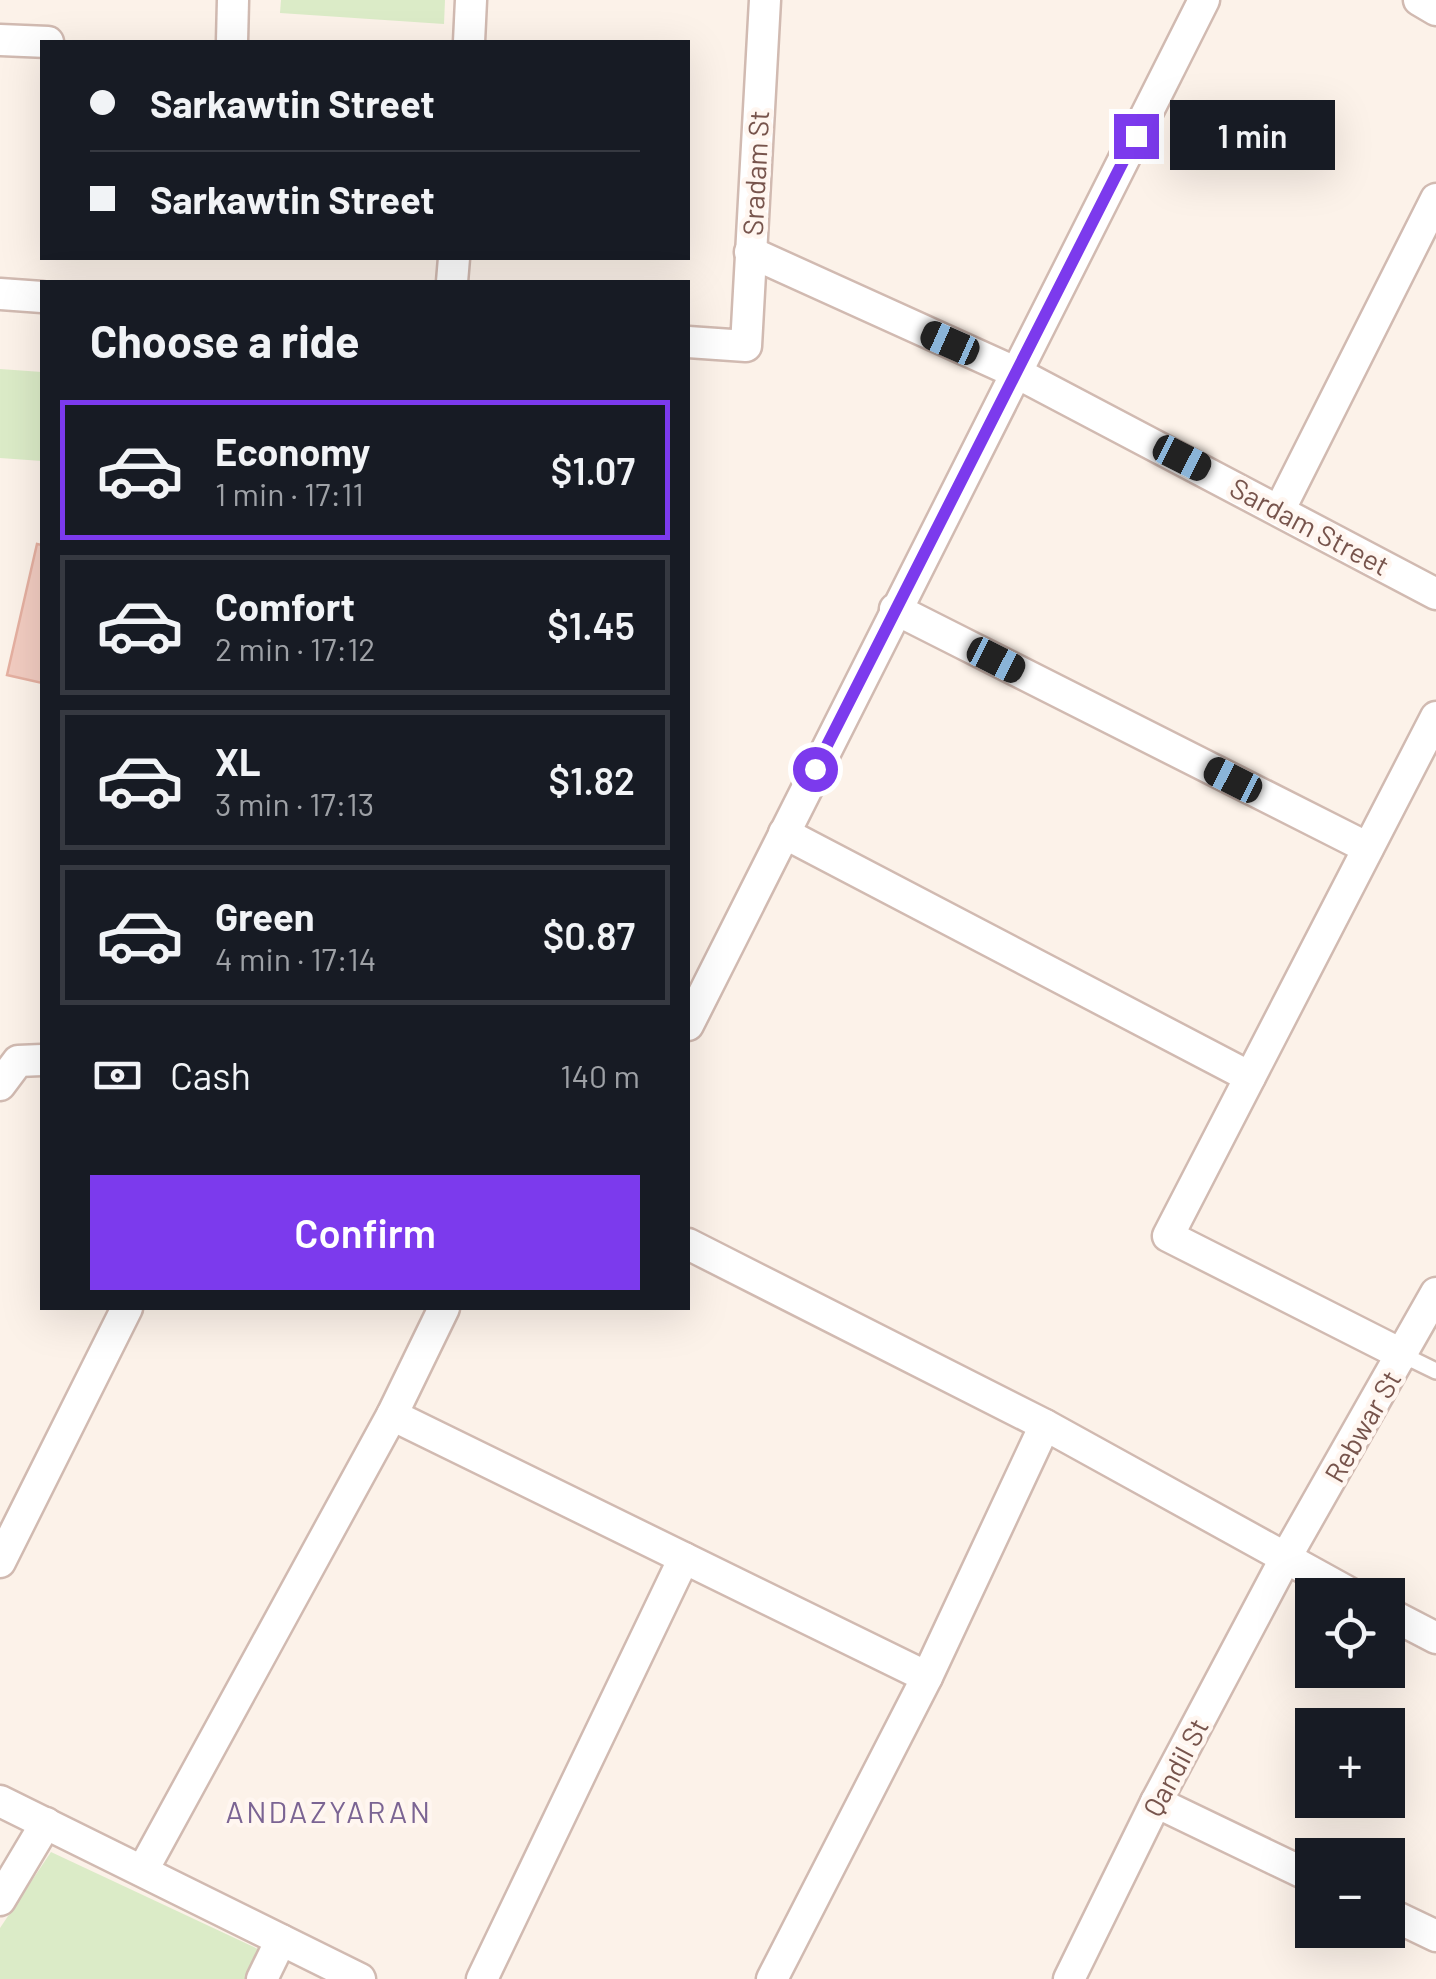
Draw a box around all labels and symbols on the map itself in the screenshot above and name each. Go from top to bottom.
callout: 1 min [1171,101,1336,171]
street label: Sradam St [735,109,775,237]
route end [1114,114,1159,159]
car [916,317,984,369]
car [1148,431,1216,485]
street label: Sardam Street [1225,470,1395,582]
car [962,633,1030,687]
route start [793,747,838,792]
car [1199,753,1267,807]
street label: Rebwar St [1316,1364,1408,1488]
street label: Qandil St [1135,1712,1215,1822]
district label: ANDAZYARAN [226,1793,432,1829]

